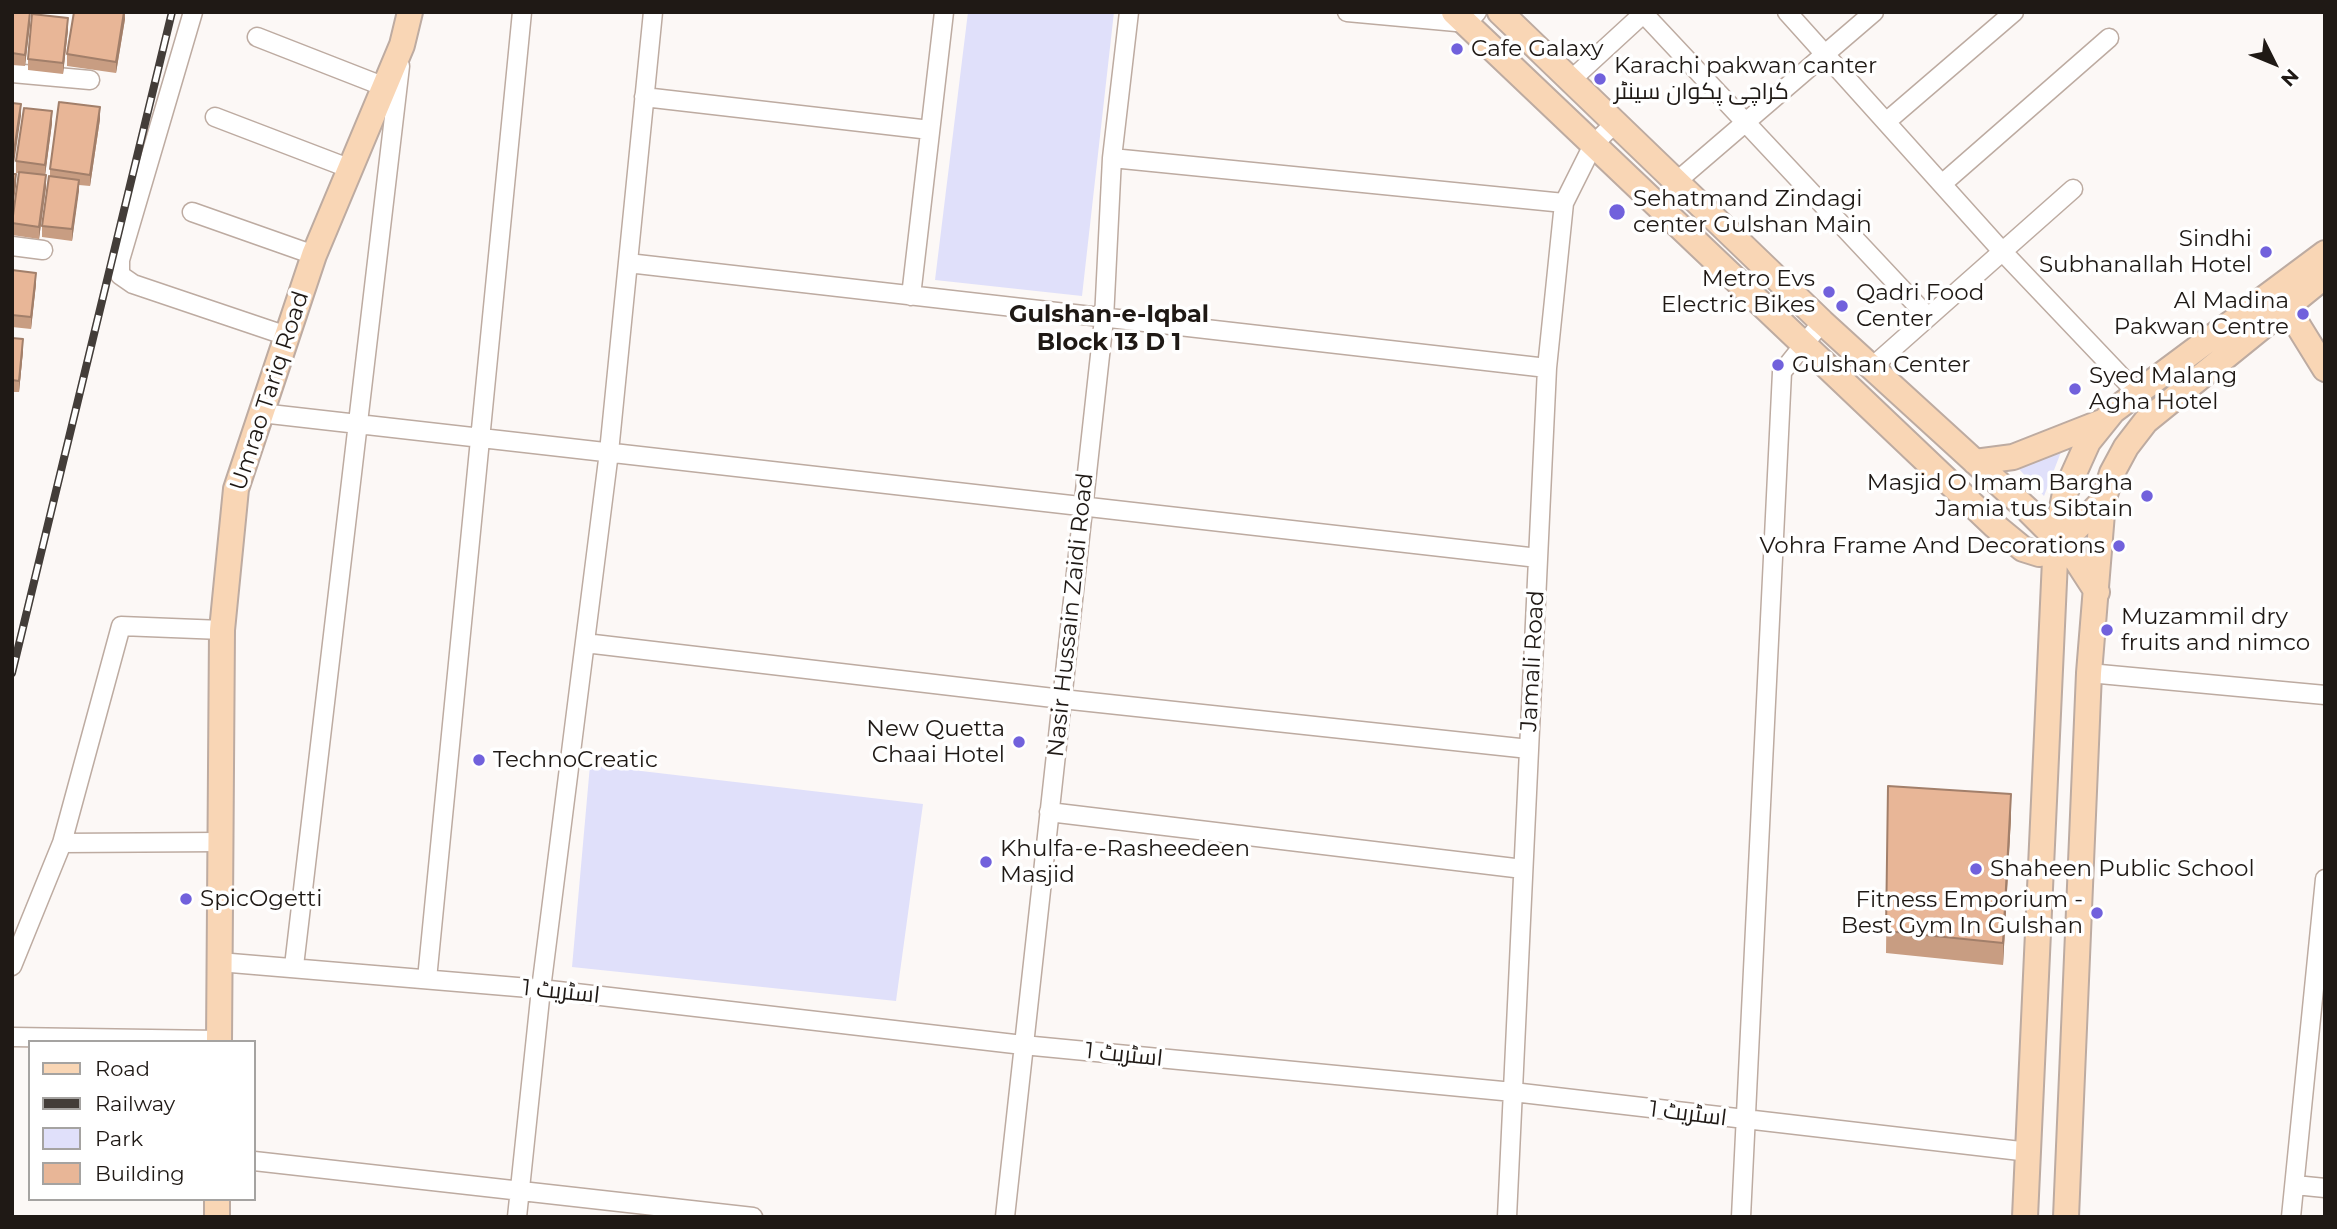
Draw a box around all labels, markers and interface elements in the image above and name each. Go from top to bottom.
north arrow [2239,28,2309,98]
place label: Cafe Galaxy [1471,35,1603,63]
marker: Cafe Galaxy [1449,41,1465,57]
place label: Karachi pakwan canter کراچی پکوان سینٹر [1614,52,1877,106]
text: N [2276,64,2303,91]
marker: Karachi pakwan canter کراچی پکوان سینٹر [1592,71,1608,87]
place label: Sehatmand Zindagi center Gulshan Main [1633,185,1872,239]
marker: Sehatmand Zindagi center Gulshan Main [1607,202,1627,222]
place label: Sindhi Subhanallah Hotel [2039,225,2252,279]
marker: Sindhi Subhanallah Hotel [2258,244,2274,260]
place label: Metro Evs Electric Bikes [1661,265,1815,319]
place label: Qadri Food Center [1856,279,1984,333]
marker: Metro Evs Electric Bikes [1821,284,1837,300]
place label: Al Madina Pakwan Centre [2114,287,2289,341]
street label: Umrao Tariq Road [225,288,315,494]
marker: Qadri Food Center [1834,298,1850,314]
district label: Gulshan-e-Iqbal Block 13 D 1 [1009,301,1209,357]
marker: Al Madina Pakwan Centre [2295,306,2311,322]
place label: Gulshan Center [1792,351,1971,379]
marker: Gulshan Center [1770,357,1786,373]
place label: Syed Malang Agha Hotel [2089,362,2237,416]
marker: Syed Malang Agha Hotel [2067,381,2083,397]
place label: Masjid O Imam Bargha Jamia tus Sibtain [1867,469,2133,523]
street label: Nasir Hussain Zaidi Road [1042,472,1100,758]
marker: Masjid O Imam Bargha Jamia tus Sibtain [2139,488,2155,504]
place label: Vohra Frame And Decorations [1760,532,2105,560]
marker: Vohra Frame And Decorations [2111,538,2127,554]
street label: Jamali Road [1516,590,1550,732]
place label: Muzammil dry fruits and nimco [2121,603,2310,657]
marker: Muzammil dry fruits and nimco [2099,622,2115,638]
place label: New Quetta Chaai Hotel [866,715,1005,769]
marker: New Quetta Chaai Hotel [1011,734,1027,750]
place label: TechnoCreatic [493,746,658,774]
marker: TechnoCreatic [471,752,487,768]
place label: Khulfa-e-Rasheedeen Masjid [1000,835,1250,889]
marker: Khulfa-e-Rasheedeen Masjid [978,854,994,870]
place label: Shaheen Public School [1990,855,2255,883]
marker: Shaheen Public School [1968,861,1984,877]
place label: SpicOgetti [200,885,322,913]
place label: Fitness Emporium - Best Gym In Gulshan [1841,886,2083,940]
marker: SpicOgetti [178,891,194,907]
marker: Fitness Emporium - Best Gym In Gulshan [2089,905,2105,921]
street label: اسٹریٹ 1 [521,974,601,1010]
street label: اسٹریٹ 1 [1084,1037,1164,1073]
legend [28,1040,256,1201]
text: Road [95,1056,150,1081]
text: Railway [95,1091,175,1116]
street label: اسٹریٹ 1 [1648,1096,1728,1132]
text: Park [95,1126,143,1151]
text: Building [95,1161,185,1186]

